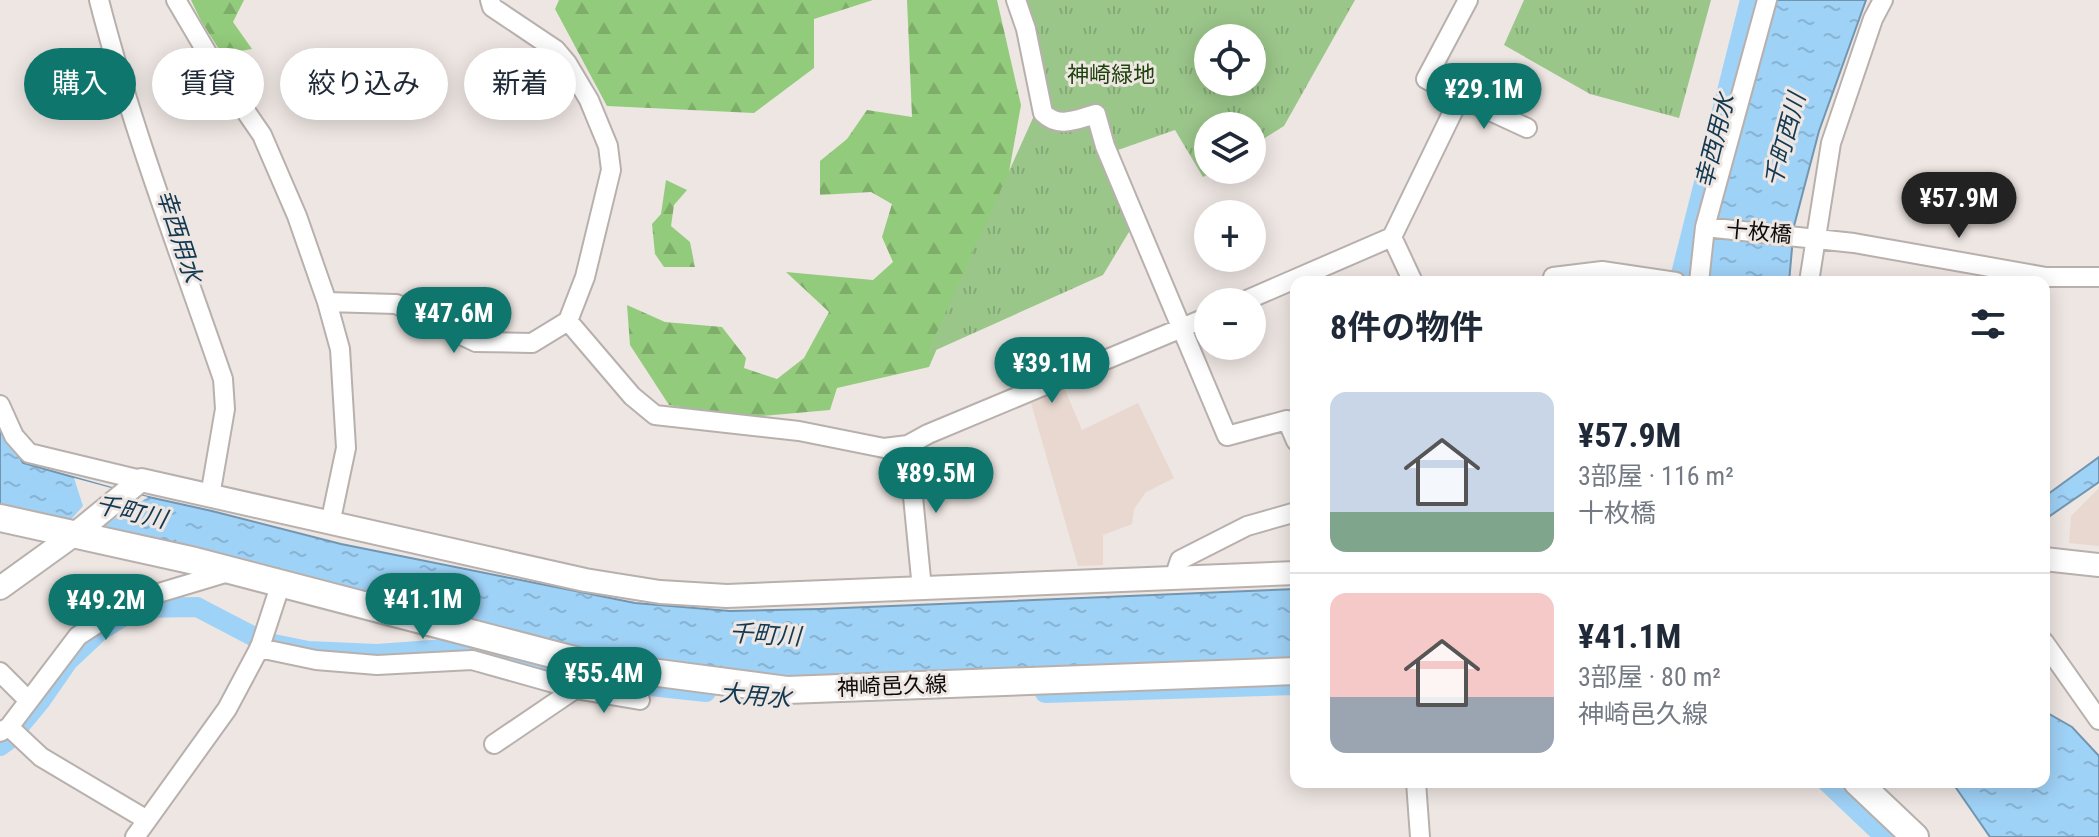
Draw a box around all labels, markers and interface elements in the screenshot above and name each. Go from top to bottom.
map controls [1194,24,1266,360]
button: locate [1194,24,1266,96]
chip: 購入 [24,48,136,120]
chip: 賃貸 [152,48,264,120]
chip: 絞り込み [280,48,448,120]
chip: 新着 [464,48,576,120]
park label: 神崎緑地 [1067,62,1155,87]
pin: ¥29.1M [1419,63,1549,131]
text: ¥29.1M [1444,74,1524,104]
water label: 千町西川 [1759,87,1812,190]
water label: 幸西用水 [1690,88,1741,191]
button: layers [1194,112,1266,184]
pin: ¥57.9M [1894,172,2024,240]
text: ¥57.9M [1919,183,1999,213]
water label: 幸西用水 [151,186,208,289]
button: + [1194,200,1266,272]
street label: 十枚橋 [1725,217,1793,247]
pin: ¥47.6M [389,287,519,355]
button: − [1194,288,1266,360]
text: ¥47.6M [414,298,494,328]
icon: filters [1966,302,2010,346]
text: 8件の物件 [1330,307,1483,347]
pin: ¥39.1M [987,337,1117,405]
text: ¥39.1M [1012,348,1092,378]
text: ¥57.9M [1578,415,1681,455]
icon: home [1394,424,1490,520]
pin: ¥89.5M [871,447,1001,515]
text: ¥89.5M [896,458,976,488]
text: 3部屋 · 116 m² [1578,461,1734,491]
water label: 千町川 [93,490,172,534]
text: 十枚橋 [1578,498,1656,528]
pin: ¥41.1M [358,573,488,641]
pin: ¥49.2M [41,574,171,642]
text: ¥41.1M [383,584,463,614]
text: ¥49.2M [66,585,146,615]
text: ¥41.1M [1578,616,1681,656]
water label: 千町川 [728,619,805,651]
icon: home [1394,625,1490,721]
pin: ¥55.4M [539,647,669,715]
text: ¥55.4M [564,658,644,688]
text: 3部屋 · 80 m² [1578,662,1721,692]
street label: 神崎邑久線 [837,672,947,700]
water label: 大用水 [718,679,795,713]
text: 神崎邑久線 [1578,699,1708,729]

